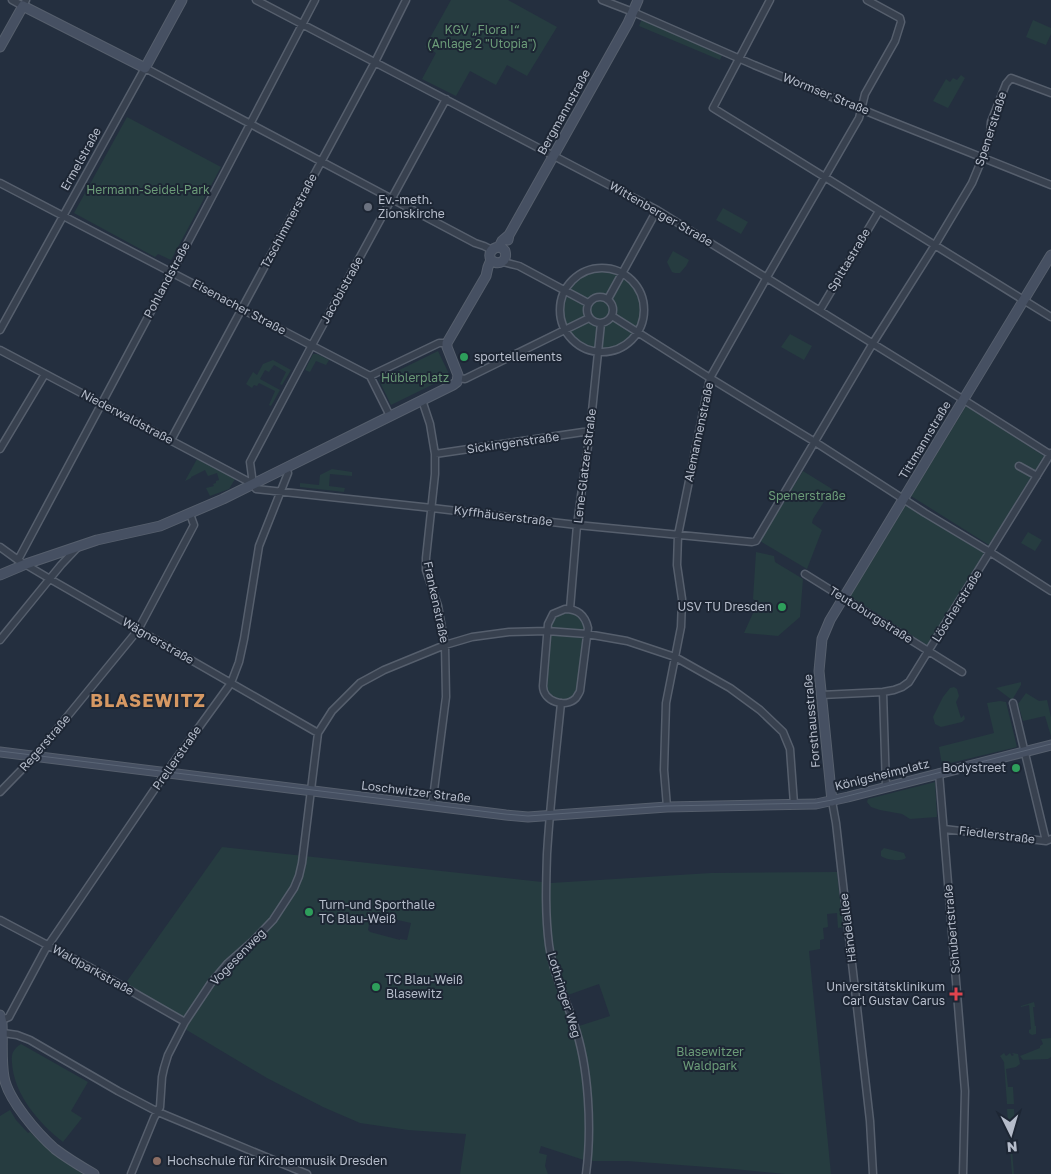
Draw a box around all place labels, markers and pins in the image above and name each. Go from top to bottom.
place label: Ev.-meth. Zionskirche [378,192,445,221]
marker: Ev.-meth. Zionskirche [362,201,374,213]
place label: sportellements [474,349,562,364]
marker: sportellements [458,351,470,363]
place label: USV TU Dresden [677,599,772,614]
marker: USV TU Dresden [776,601,788,613]
place label: Bodystreet [942,760,1006,775]
marker: Bodystreet [1010,762,1022,774]
place label: Turn-und Sporthalle TC Blau-Weiß [319,897,435,926]
marker: Turn-und Sporthalle TC Blau-Weiß [303,906,315,918]
place label: TC Blau-Weiß Blasewitz [386,972,463,1001]
place label: Universitätsklinikum Carl Gustav Carus [826,979,945,1008]
marker: TC Blau-Weiß Blasewitz [370,981,382,993]
marker: Universitätsklinikum Carl Gustav Carus [949,987,963,1001]
place label: Hochschule für Kirchenmusik Dresden [167,1153,387,1168]
marker: Hochschule für Kirchenmusik Dresden [151,1155,163,1167]

